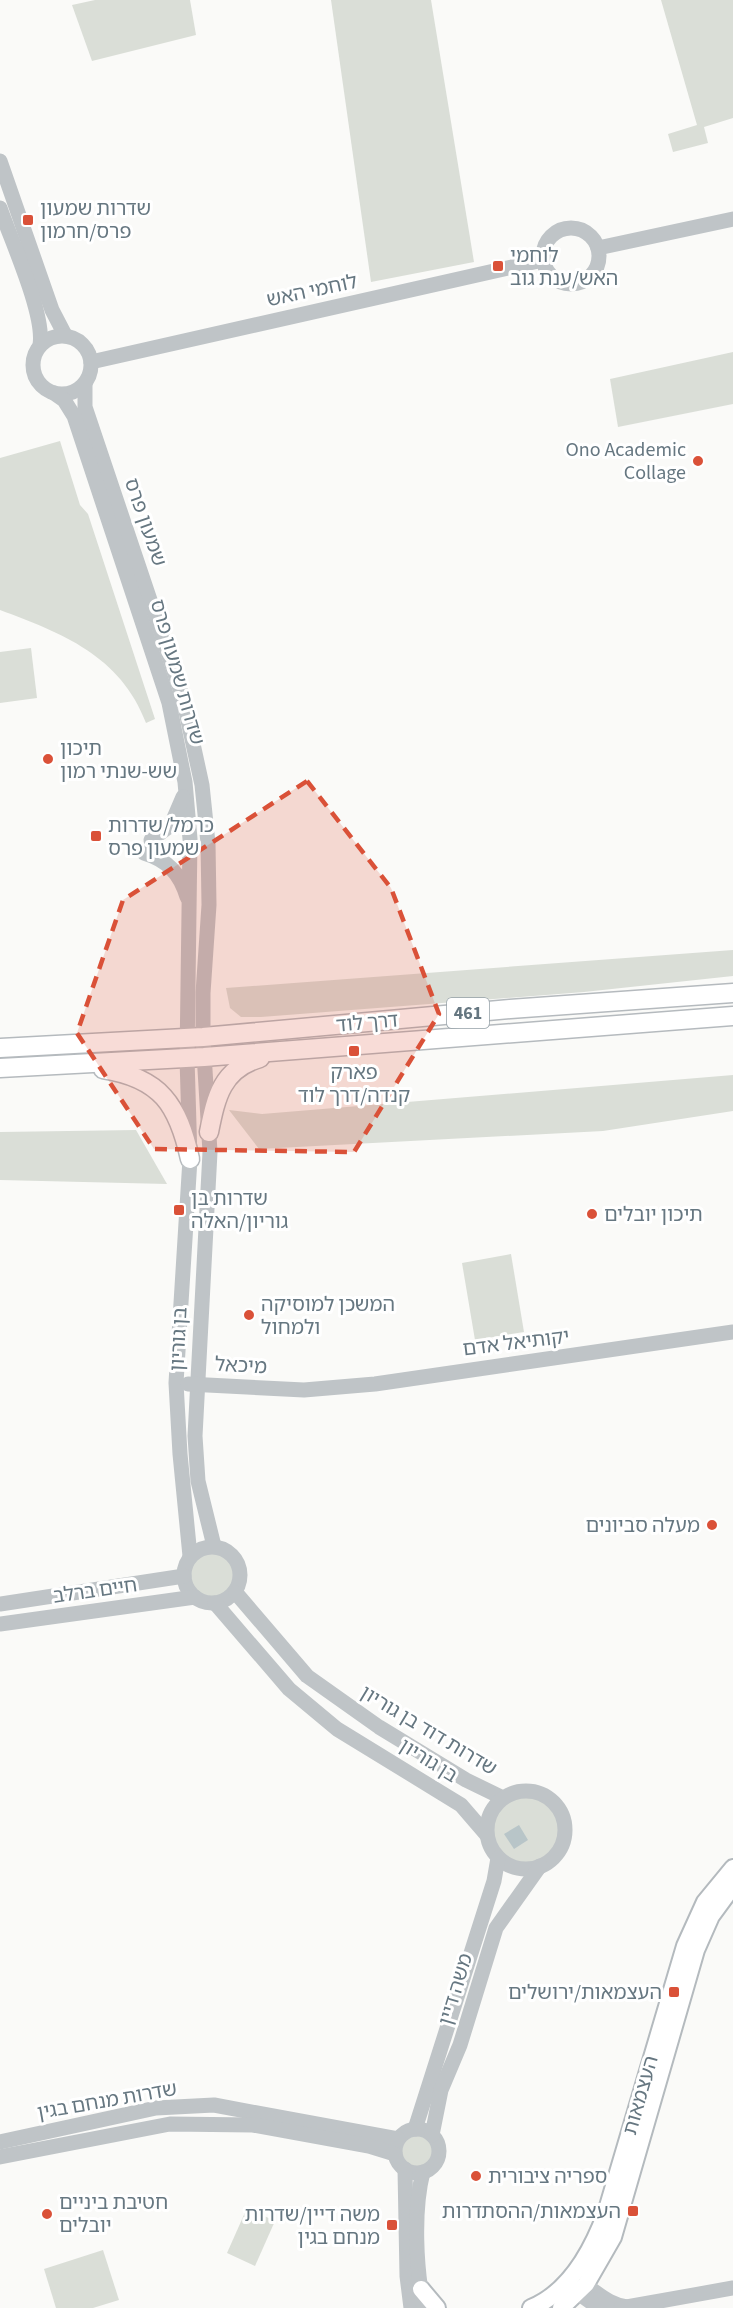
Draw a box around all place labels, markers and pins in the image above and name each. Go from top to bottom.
place label: שדרות שמעון פרס/חרמון [40,195,151,246]
marker: שדרות שמעון פרס/חרמון [21,213,35,227]
place label: לוחמי האש/ענת גוב [510,242,618,293]
marker: לוחמי האש/ענת גוב [491,259,505,273]
place label: Ono Academic Collage [565,436,686,487]
marker: Ono Academic Collage [691,454,705,468]
place label: תיכון שש-שנתי רמון [60,735,177,786]
marker: תיכון שש-שנתי רמון [41,752,55,766]
place label: כרמל/שדרות שמעון פרס [108,812,214,863]
marker: כרמל/שדרות שמעון פרס [89,829,103,843]
marker: פארק קנדה/דרך לוד [347,1044,361,1058]
place label: פארק קנדה/דרך לוד [298,1059,410,1110]
place label: שדרות בן גוריון/האלה [191,1185,289,1236]
place label: תיכון יובלים [604,1201,703,1229]
marker: שדרות בן גוריון/האלה [172,1203,186,1217]
marker: תיכון יובלים [585,1207,599,1221]
place label: המשכן למוסיקה ולמחול [261,1291,395,1342]
marker: המשכן למוסיקה ולמחול [242,1308,256,1322]
place label: מעלה סביונים [585,1512,700,1540]
marker: מעלה סביונים [705,1518,719,1532]
place label: העצמאות/ירושלים [508,1979,662,2007]
marker: העצמאות/ירושלים [667,1985,681,1999]
place label: ספריה ציבורית [488,2163,607,2191]
marker: ספריה ציבורית [469,2169,483,2183]
place label: חטיבת ביניים יובלים [59,2189,168,2240]
place label: העצמאות/ההסתדרות [442,2198,621,2226]
place label: משה דיין/שדרות מנחם בגין [245,2201,380,2252]
marker: העצמאות/ההסתדרות [626,2204,640,2218]
marker: חטיבת ביניים יובלים [40,2207,54,2221]
marker: משה דיין/שדרות מנחם בגין [385,2218,399,2232]

